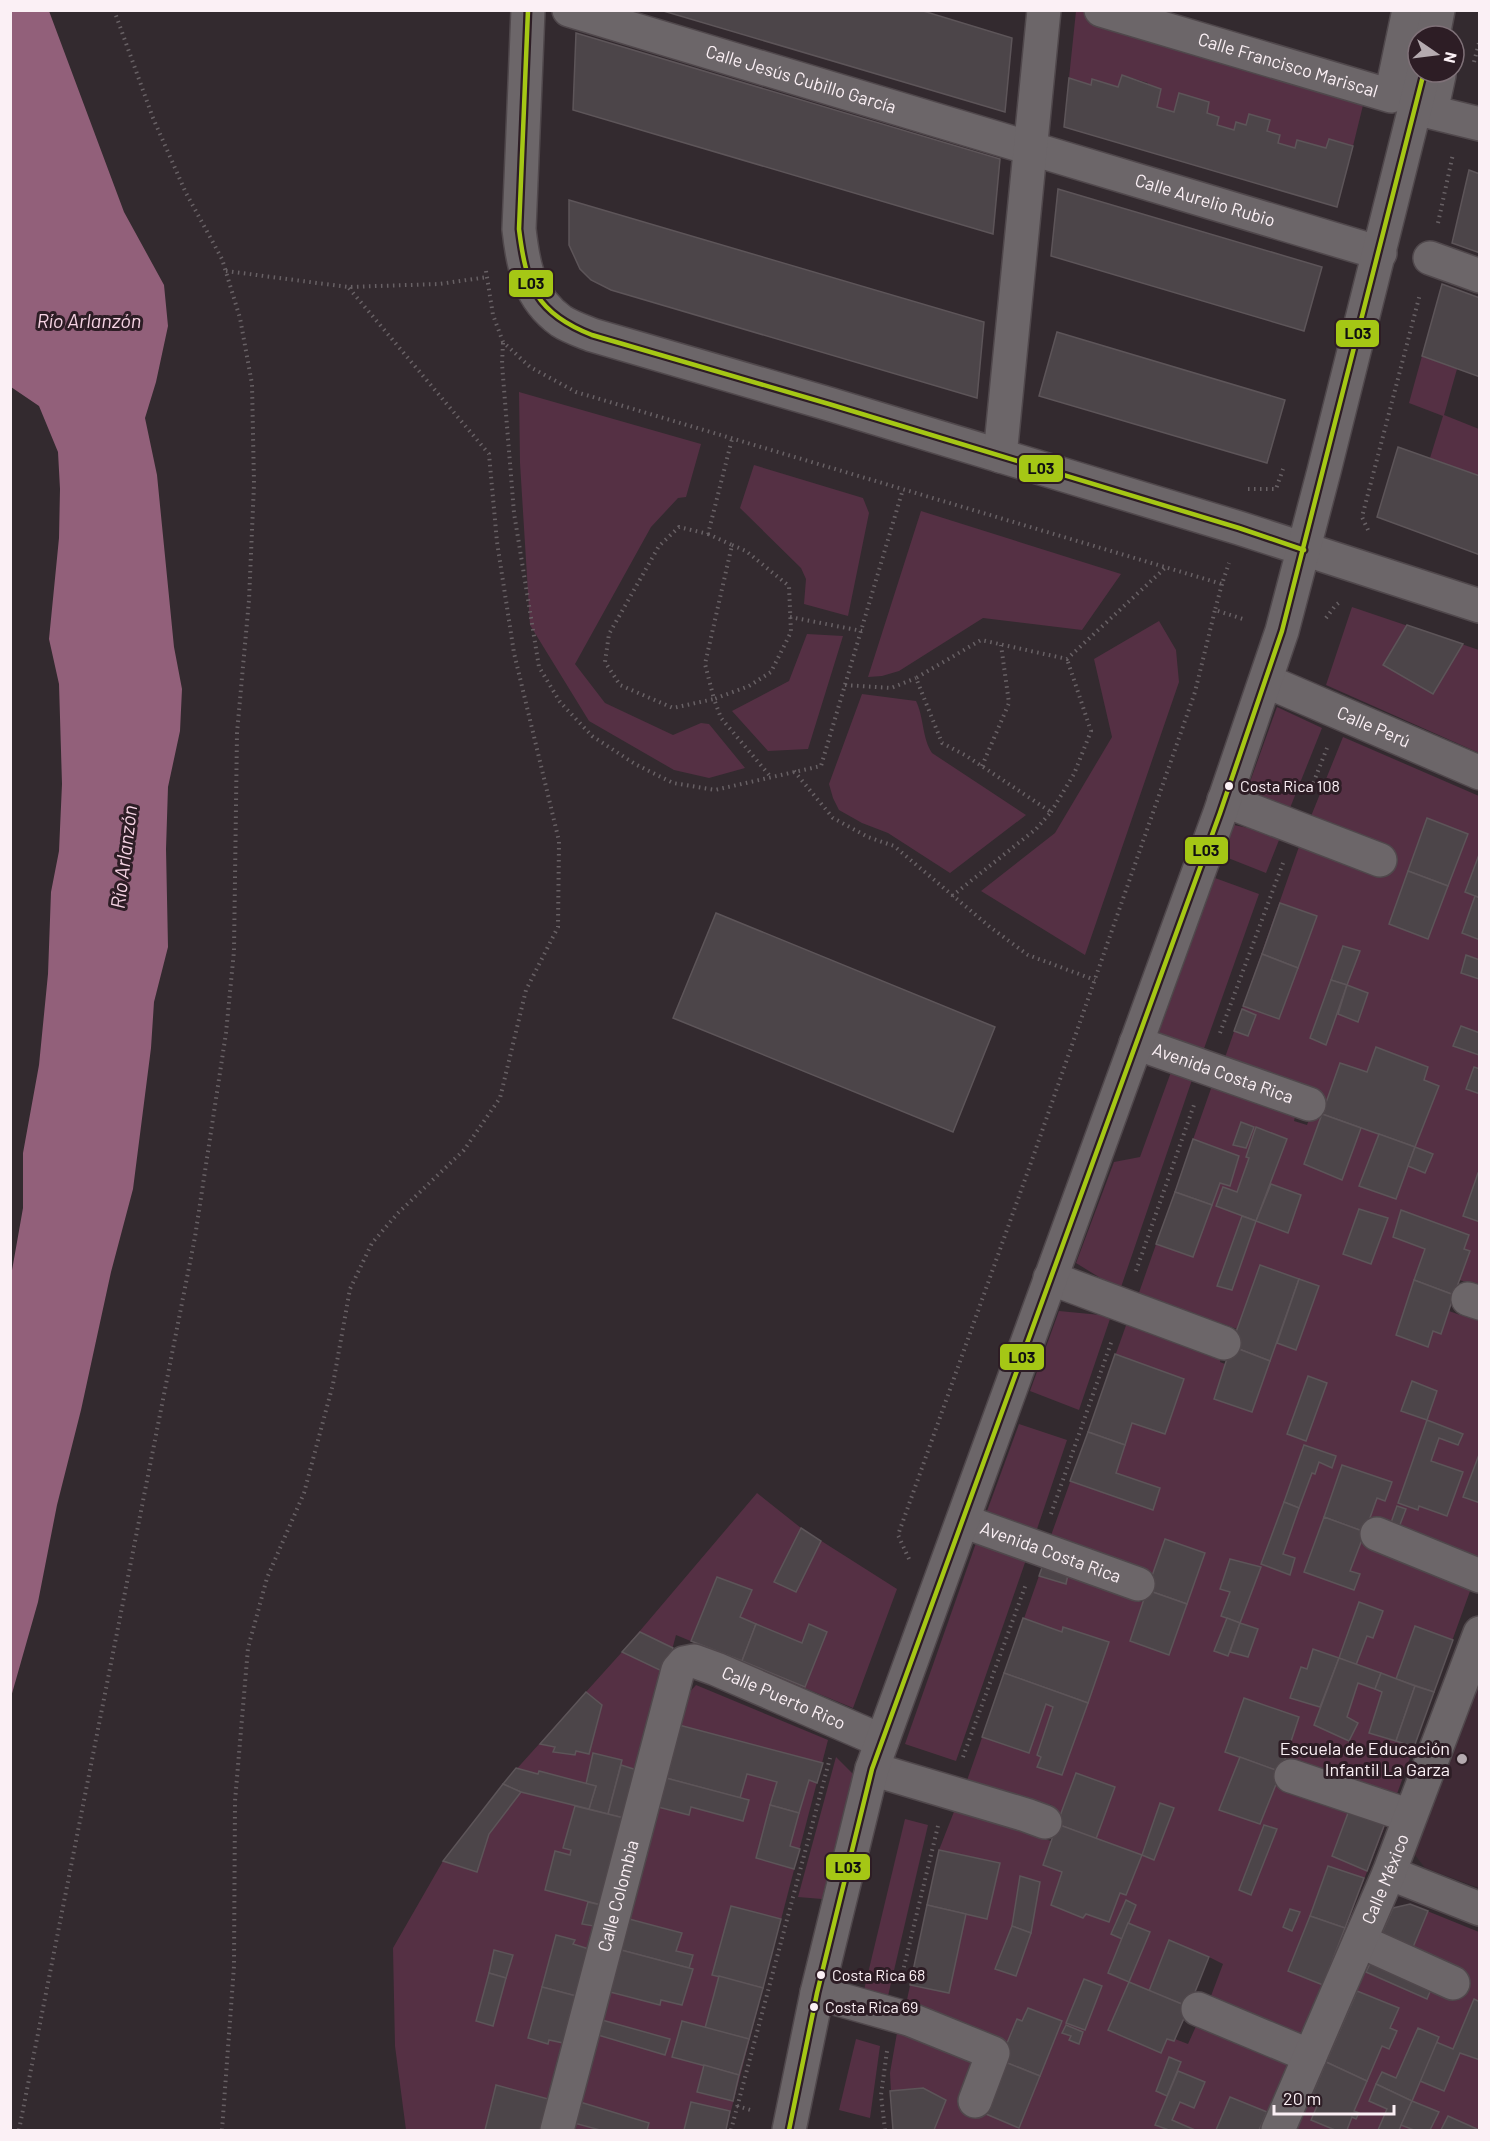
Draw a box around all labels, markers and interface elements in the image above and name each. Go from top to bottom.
north arrow [1406,24,1466,84]
street label: Calle Francisco Mariscal [1196,27,1381,102]
street label: Calle Jesús Cubillo García [703,40,899,117]
text: N [1441,50,1462,65]
street label: Calle Aurelio Rubio [1133,168,1278,231]
line badge: L03 [508,269,554,298]
text: L03 [518,273,544,292]
water label: Río Arlanzón [37,308,141,332]
line badge: L03 [1335,319,1380,348]
text: L03 [1345,323,1371,342]
line badge: L03 [1018,454,1064,483]
text: L03 [1028,458,1054,477]
street label: Calle Perú [1334,701,1414,752]
place label: Costa Rica 108 [1240,776,1340,795]
marker: Costa Rica 108 [1223,780,1235,792]
water label: Río Arlanzón [105,804,141,910]
line badge: L03 [1184,836,1229,865]
text: L03 [1193,840,1219,859]
street label: Avenida Costa Rica [1150,1038,1297,1108]
line badge: L03 [999,1343,1045,1371]
text: L03 [1009,1347,1035,1366]
street label: Avenida Costa Rica [977,1516,1124,1587]
street label: Calle Puerto Rico [719,1661,849,1734]
place label: Escuela de Educación Infantil La Garza [1280,1737,1450,1780]
marker: Escuela de Educación Infantil La Garza [1455,1752,1469,1766]
street label: Calle México [1356,1830,1413,1927]
street label: Calle Colombia [592,1837,643,1954]
line badge: L03 [825,1853,871,1881]
text: L03 [835,1857,861,1876]
place label: Costa Rica 68 [832,1965,925,1984]
marker: Costa Rica 68 [815,1969,827,1981]
place label: Costa Rica 69 [825,1997,918,2016]
marker: Costa Rica 69 [808,2001,820,2013]
scale bar [1274,2078,1394,2116]
text: 20 m [1283,2087,1321,2109]

